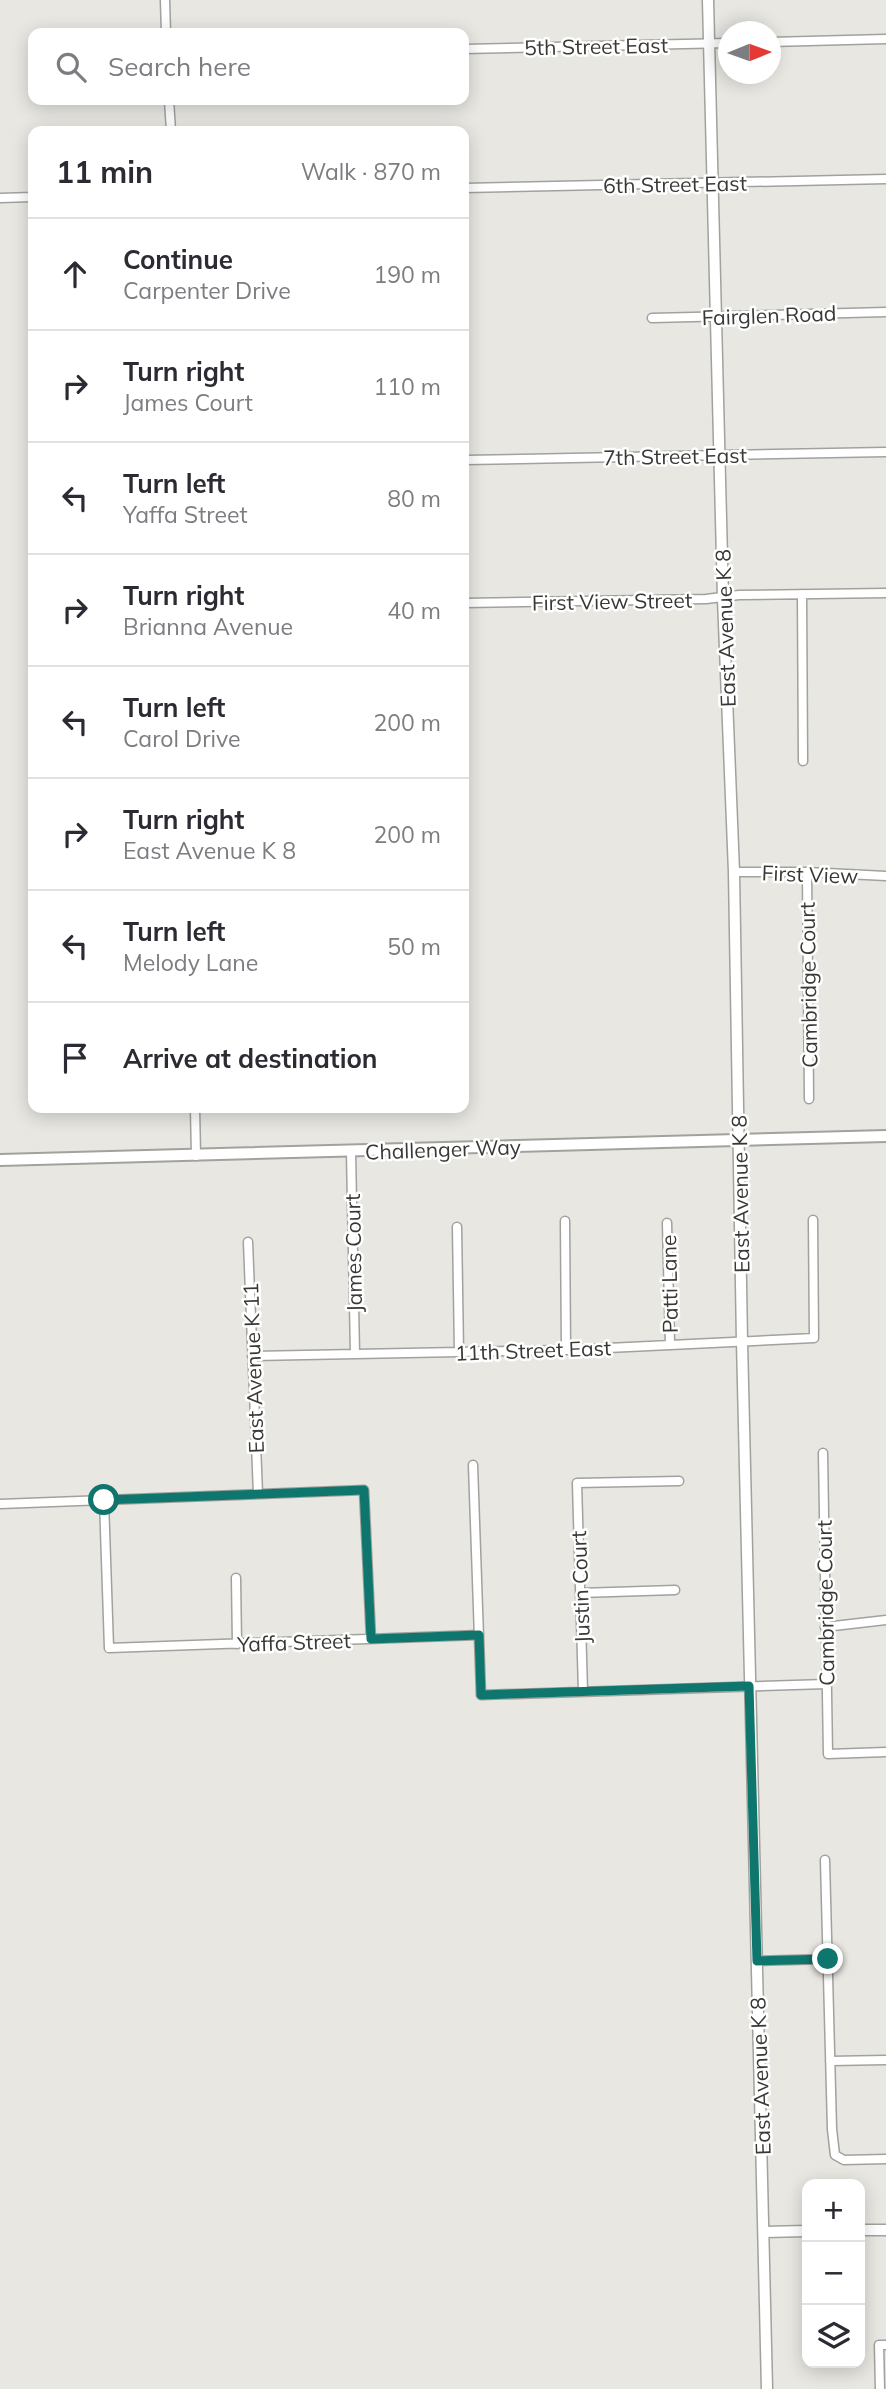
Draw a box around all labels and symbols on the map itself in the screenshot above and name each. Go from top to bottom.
north arrow [718,21,781,84]
street label: 5th Street East [524,32,668,60]
street label: 6th Street East [603,170,747,198]
street label: Fairglen Road [701,300,837,330]
street label: 7th Street East [603,442,747,470]
street label: East Avenue K 8 [709,549,741,707]
street label: First View Street [532,587,692,615]
street label: First View [761,859,859,889]
street label: Cambridge Court [794,902,822,1068]
street label: East Avenue K 8 [726,1115,754,1273]
street label: Challenger Way [365,1133,521,1165]
street label: James Court [339,1194,367,1312]
street label: Patti Lane [655,1235,683,1333]
street label: East Avenue K 11 [237,1282,269,1454]
street label: 11th Street East [454,1334,612,1366]
route start [88,1484,119,1515]
street label: Cambridge Court [811,1520,839,1686]
street label: Justin Court [565,1530,595,1644]
street label: Yaffa Street [236,1627,351,1657]
route end [812,1943,843,1974]
street label: East Avenue K 8 [744,1997,776,2155]

